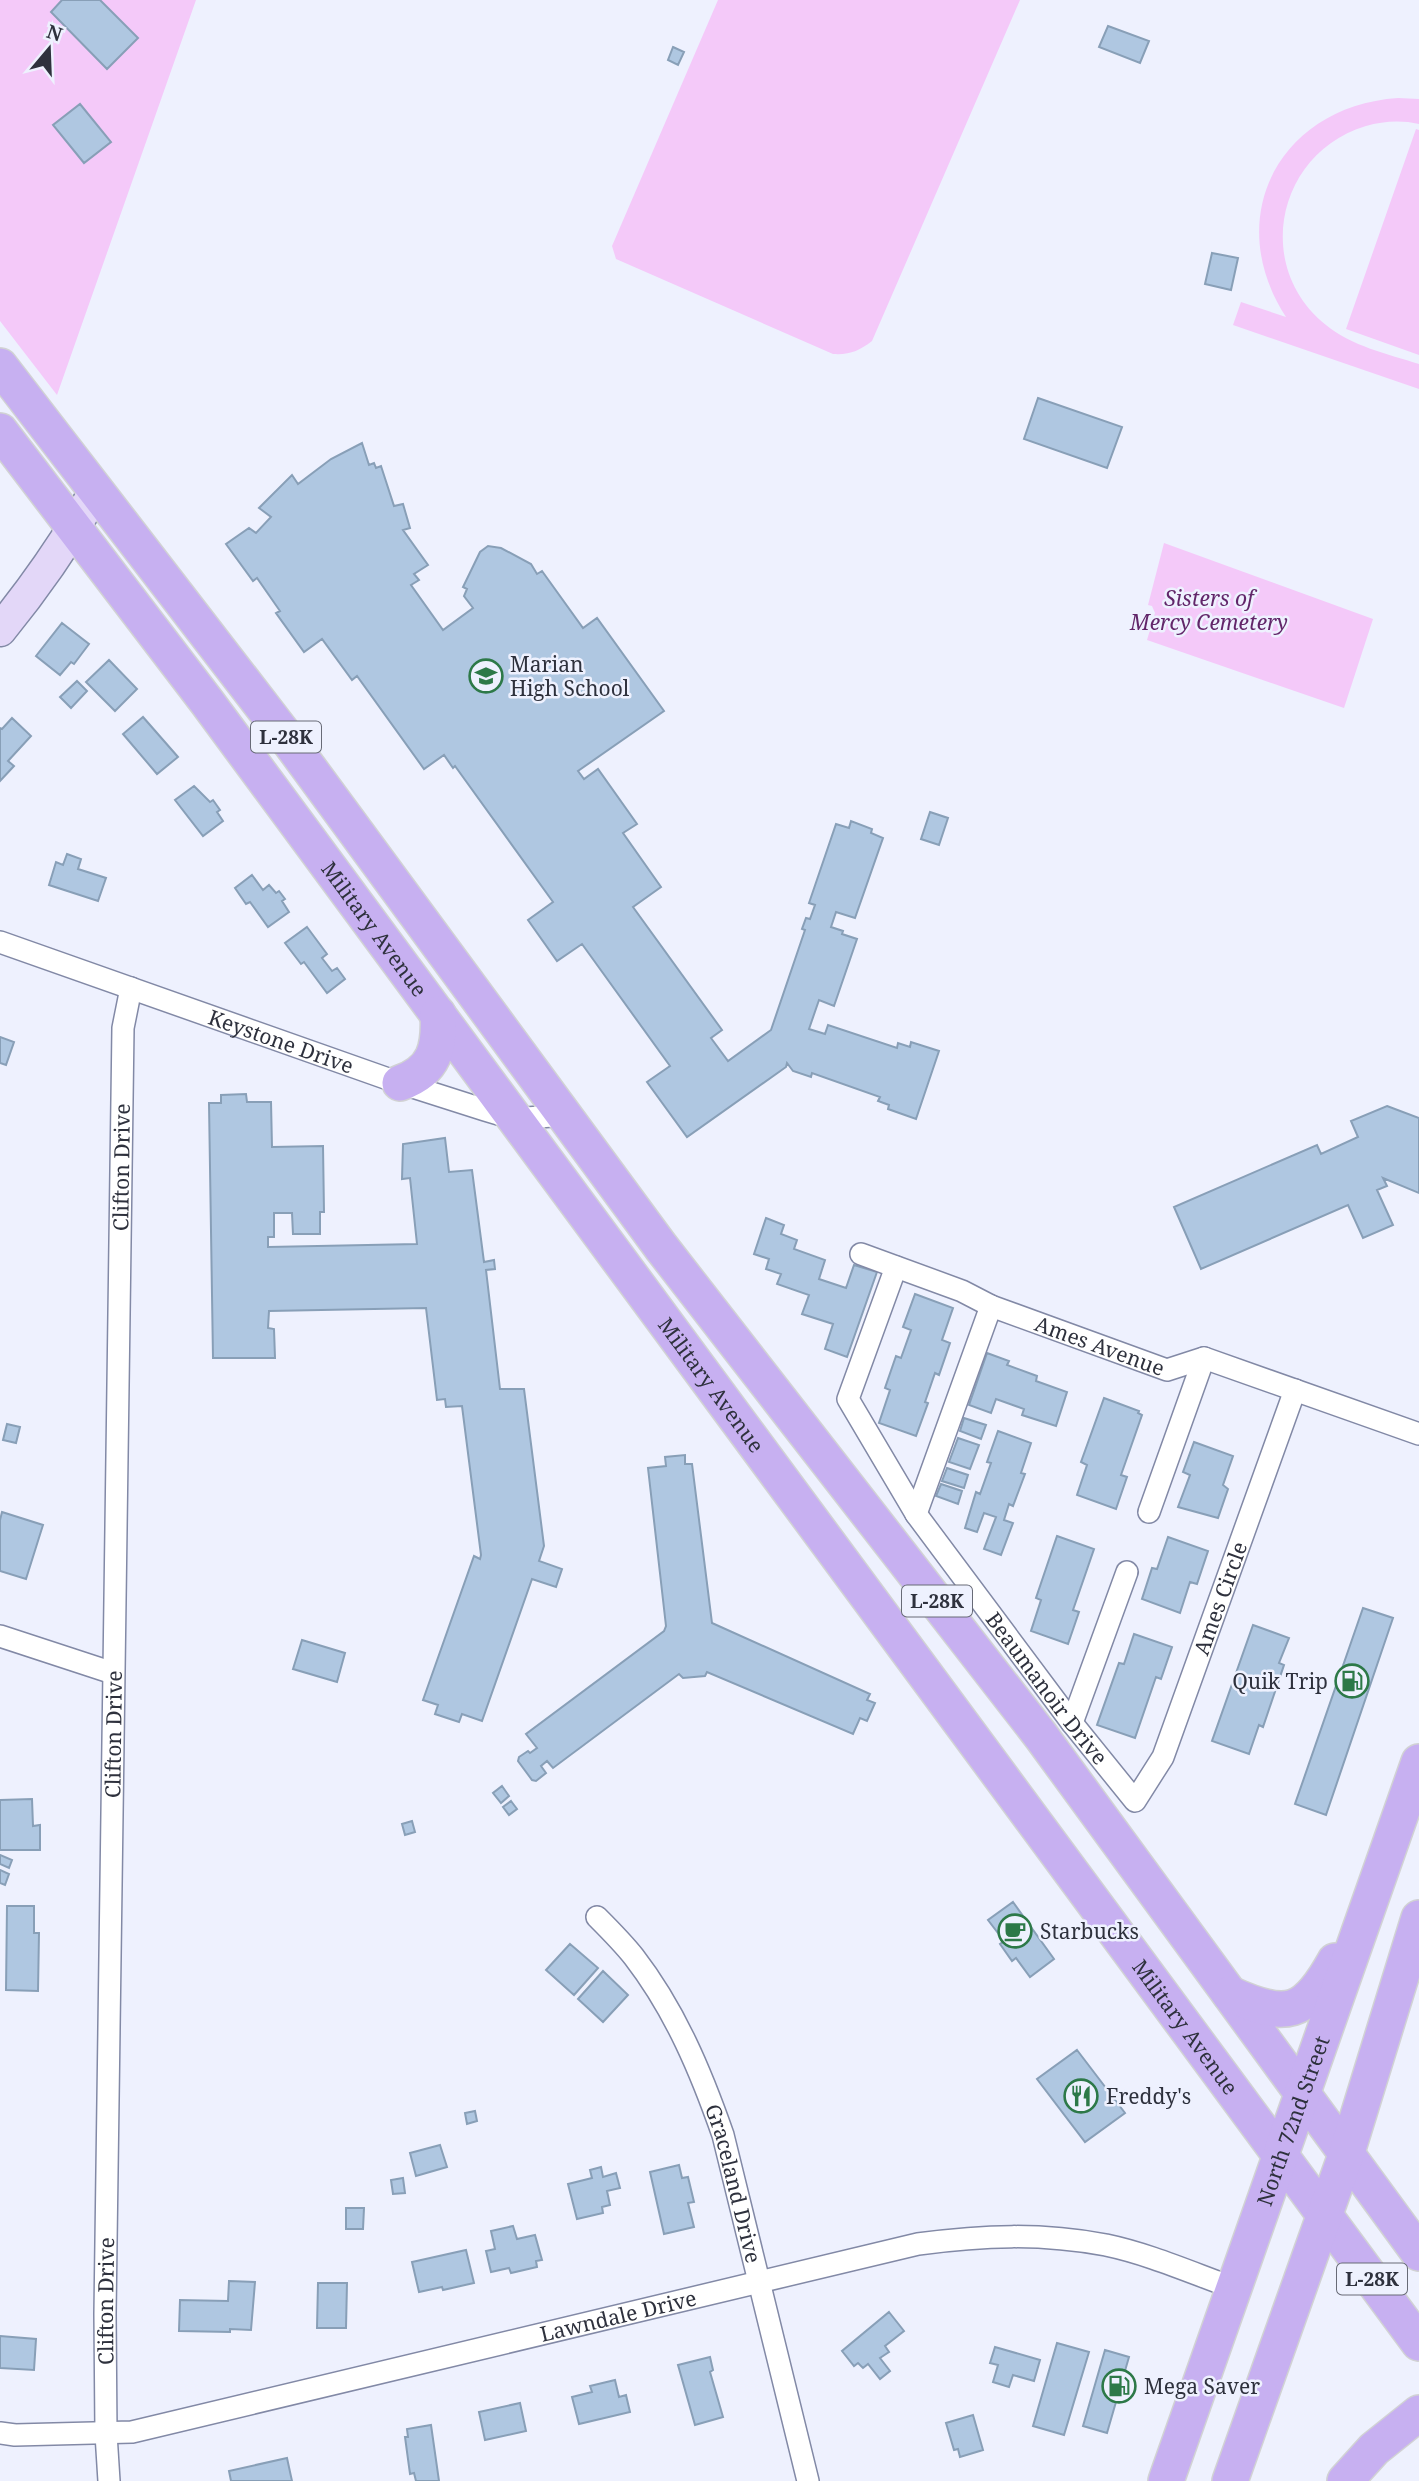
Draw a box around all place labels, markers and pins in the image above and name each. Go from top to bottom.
place label: Marian High School [510,650,630,702]
school or university icon: Marian High School [467,657,505,695]
fuel station icon: Quik Trip [1333,1662,1371,1700]
place label: Quik Trip [1232,1667,1328,1695]
cafe icon: Starbucks [996,1912,1034,1950]
place label: Starbucks [1040,1917,1139,1945]
restaurant icon: Freddy's [1062,2077,1100,2115]
place label: Freddy's [1106,2082,1191,2110]
fuel station icon: Mega Saver [1100,2367,1138,2405]
place label: Mega Saver [1144,2372,1260,2400]

